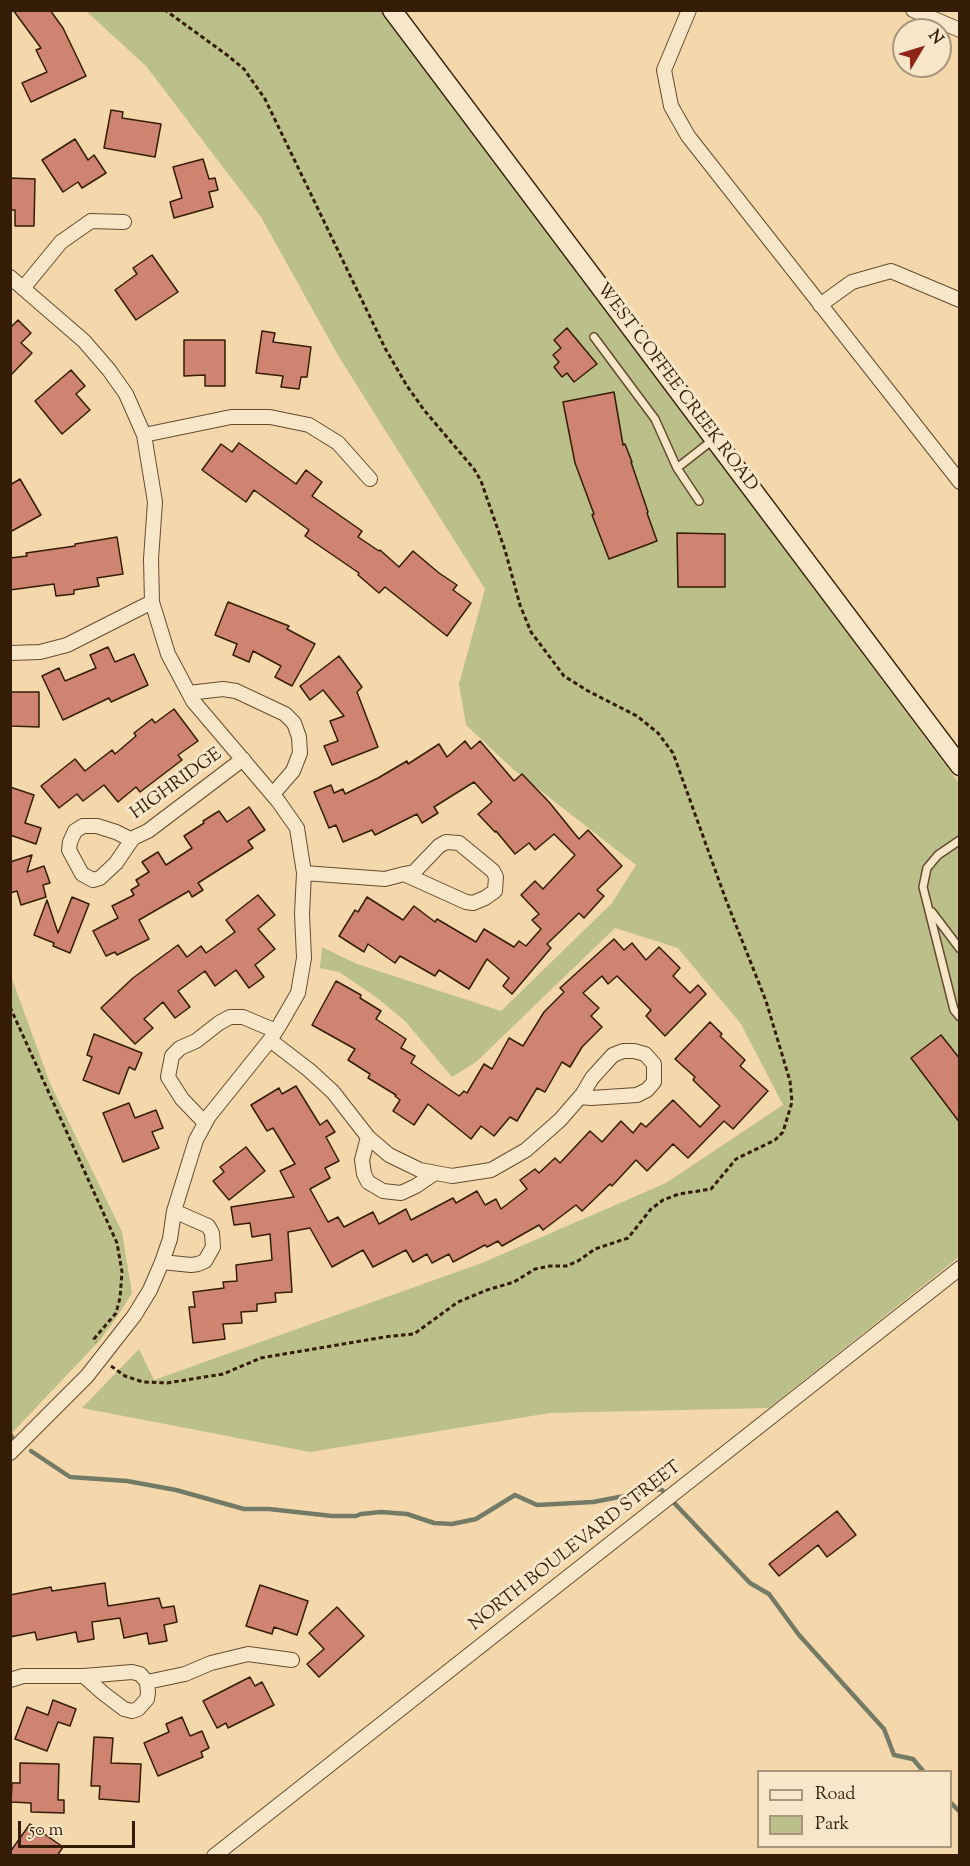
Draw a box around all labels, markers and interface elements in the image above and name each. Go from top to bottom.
north arrow [892,18,952,78]
text: N [922,26,948,50]
street label: WEST COFFEE CREEK ROAD [591,280,761,496]
street label: HIGHRIDGE [127,745,227,825]
street label: NORTH BOULEVARD STREET [466,1457,686,1637]
legend [757,1770,952,1848]
text: Road [815,1782,855,1808]
scale bar [21,1809,138,1847]
text: Park [815,1812,849,1838]
text: 50 m [29,1818,63,1844]

